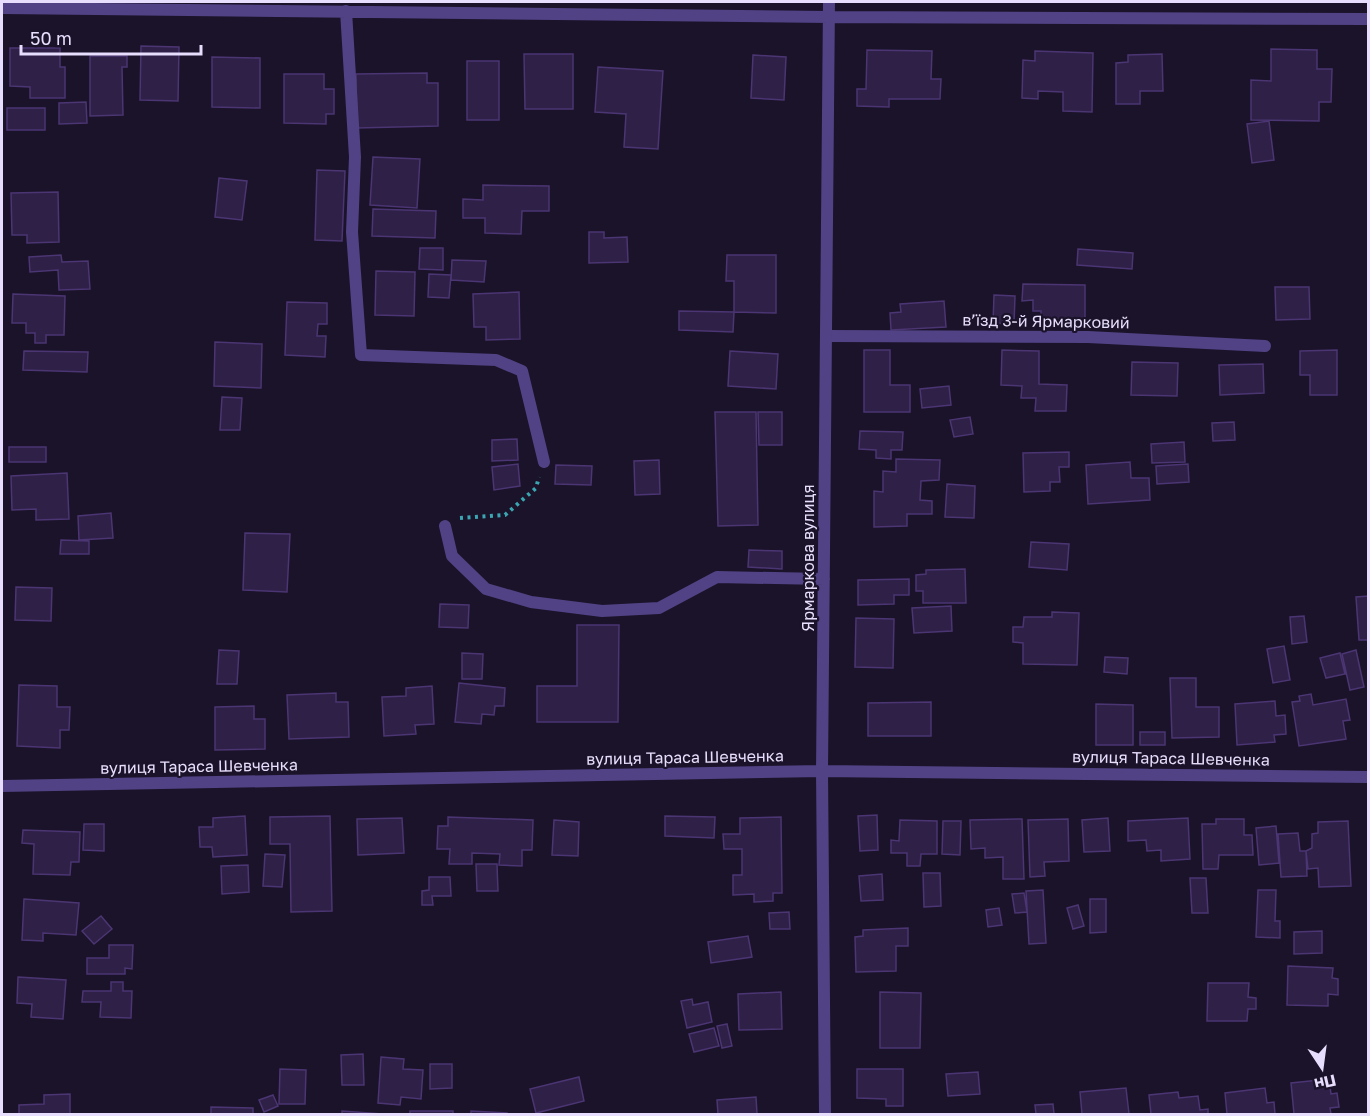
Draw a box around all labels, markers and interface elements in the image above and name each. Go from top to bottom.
scale bar [21,18,201,56]
text: 50 m [30,27,72,49]
street label: в’їзд 3-й Ярмарковий [962,310,1130,332]
street label: Ярмаркова вулиця [798,484,818,632]
street label: вулиця Тараса Шевченка [586,745,784,769]
street label: вулиця Тараса Шевченка [1072,746,1270,770]
street label: вулиця Тараса Шевченка [100,754,298,778]
north arrow [1292,1038,1352,1098]
text: Пн [1313,1070,1338,1095]

